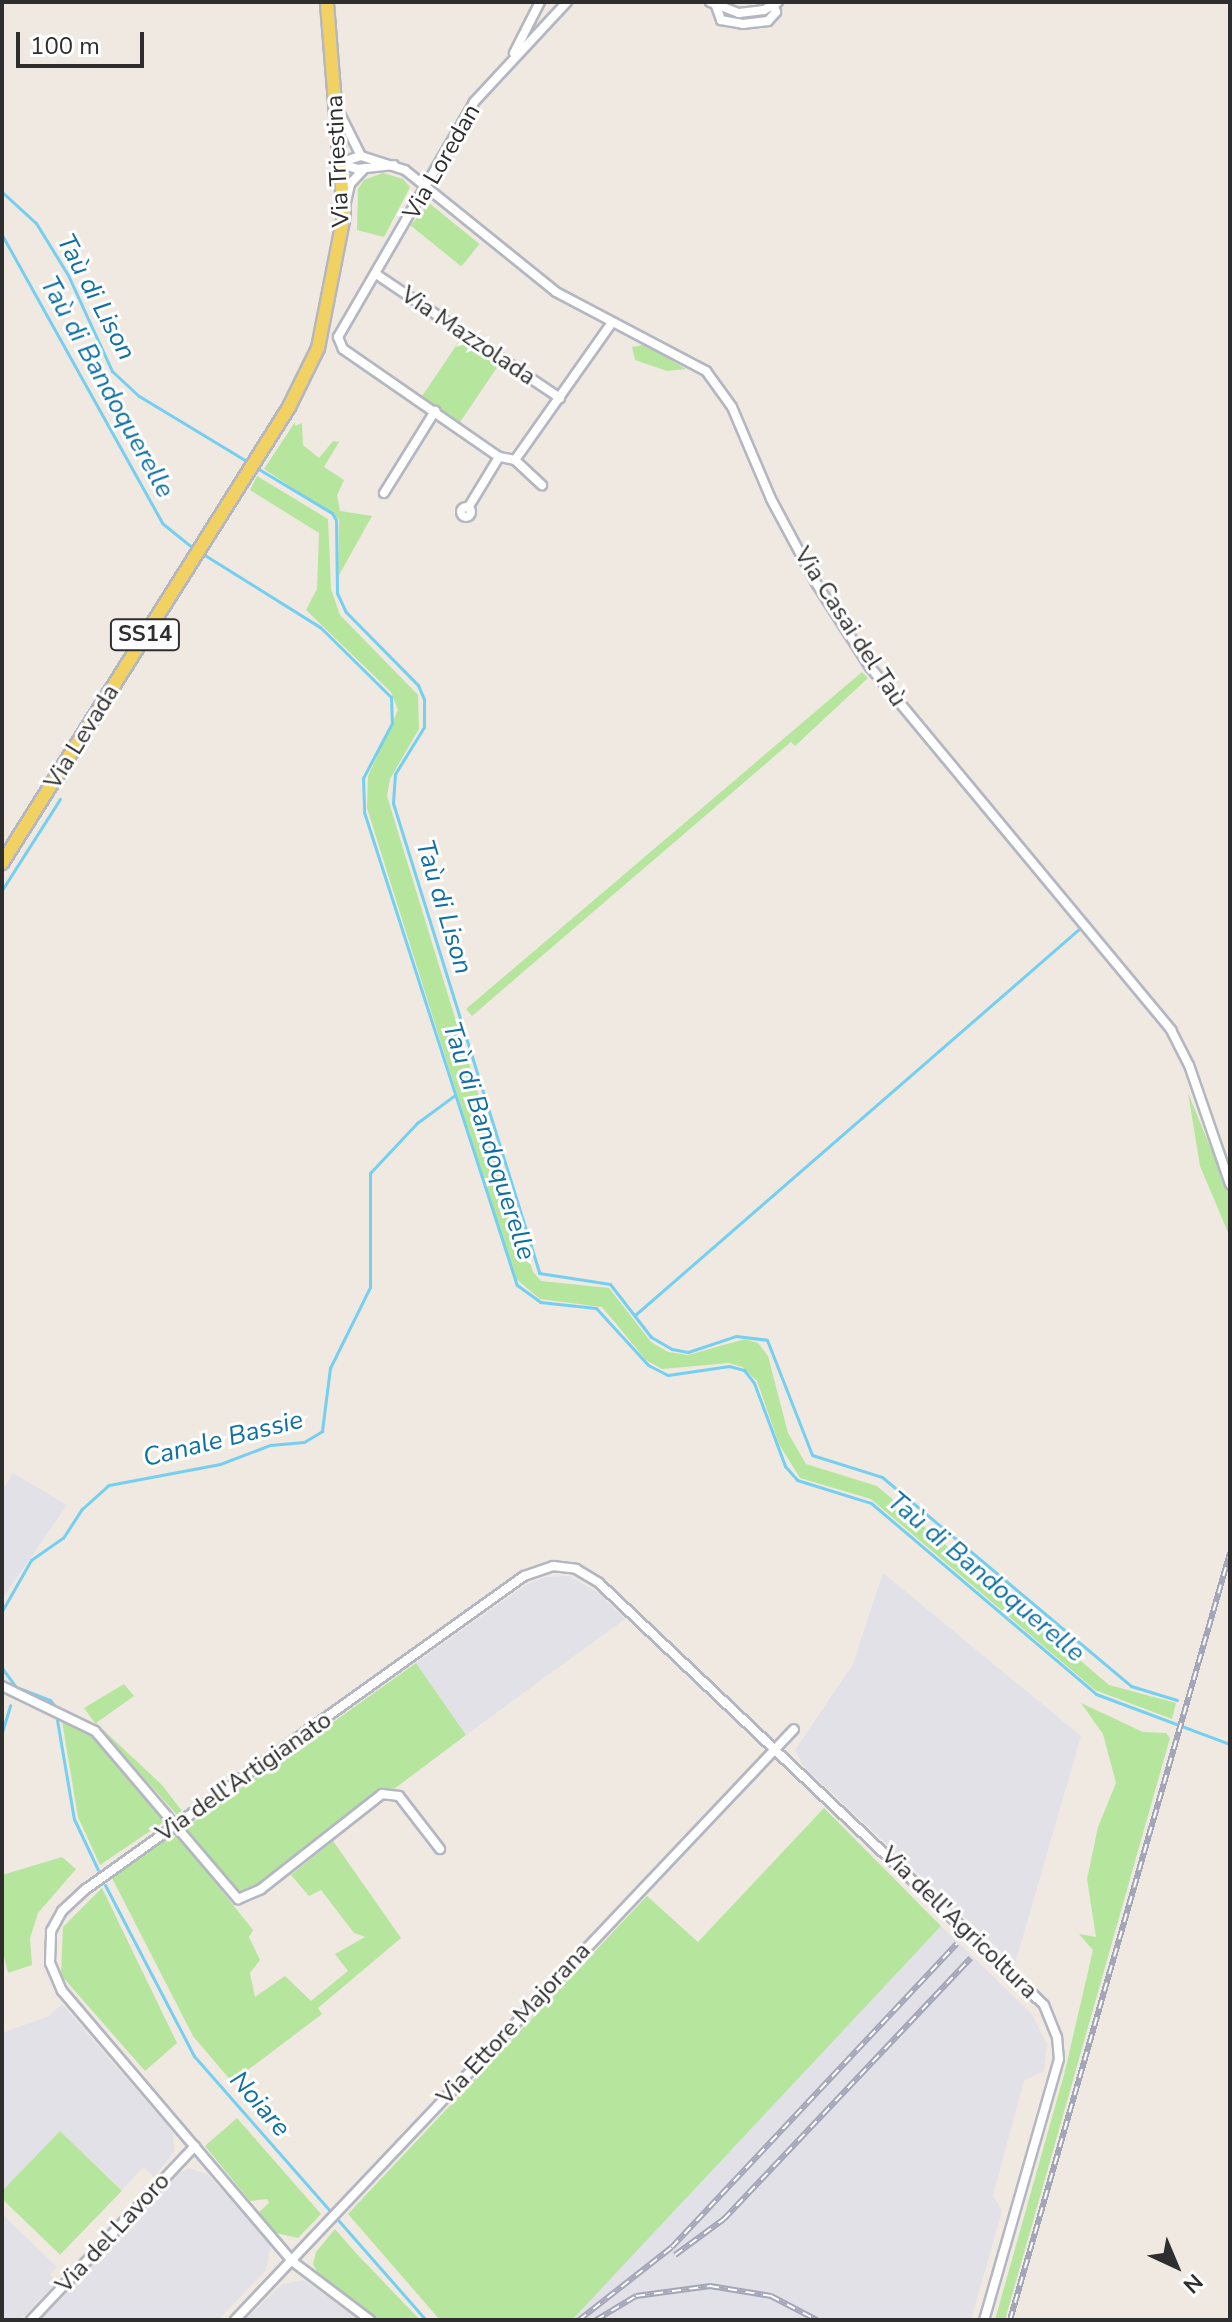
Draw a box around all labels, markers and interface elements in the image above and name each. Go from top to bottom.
scale bar [20,16,148,66]
text: 100 m [30,30,100,62]
street label: Via Triestina [320,94,356,228]
street label: Via Loredan [397,99,487,225]
water label: Taù di Lison [50,229,142,365]
water label: Taù di Bandoquerelle [33,271,181,503]
street label: Via Mazzolada [395,280,541,392]
street label: Via Casai del Taù [788,542,912,712]
road number: SS14 [109,617,181,653]
street label: Via Levada [39,679,125,795]
water label: Taù di Lison [409,836,479,978]
water label: Taù di Bandoquerelle [436,1018,542,1264]
water label: Canale Bassie [140,1404,306,1474]
water label: Taù di Bandoquerelle [881,1485,1091,1669]
street label: Via dell'Artigianato [151,1706,337,1848]
street label: Via dell'Agricoltura [875,1841,1043,2005]
street label: Via Ettore Majorana [431,1937,597,2111]
water label: Noiare [223,2065,297,2143]
street label: Via del Lavoro [50,2167,176,2299]
north arrow [1136,2226,1216,2306]
text: N [1176,2267,1209,2300]

